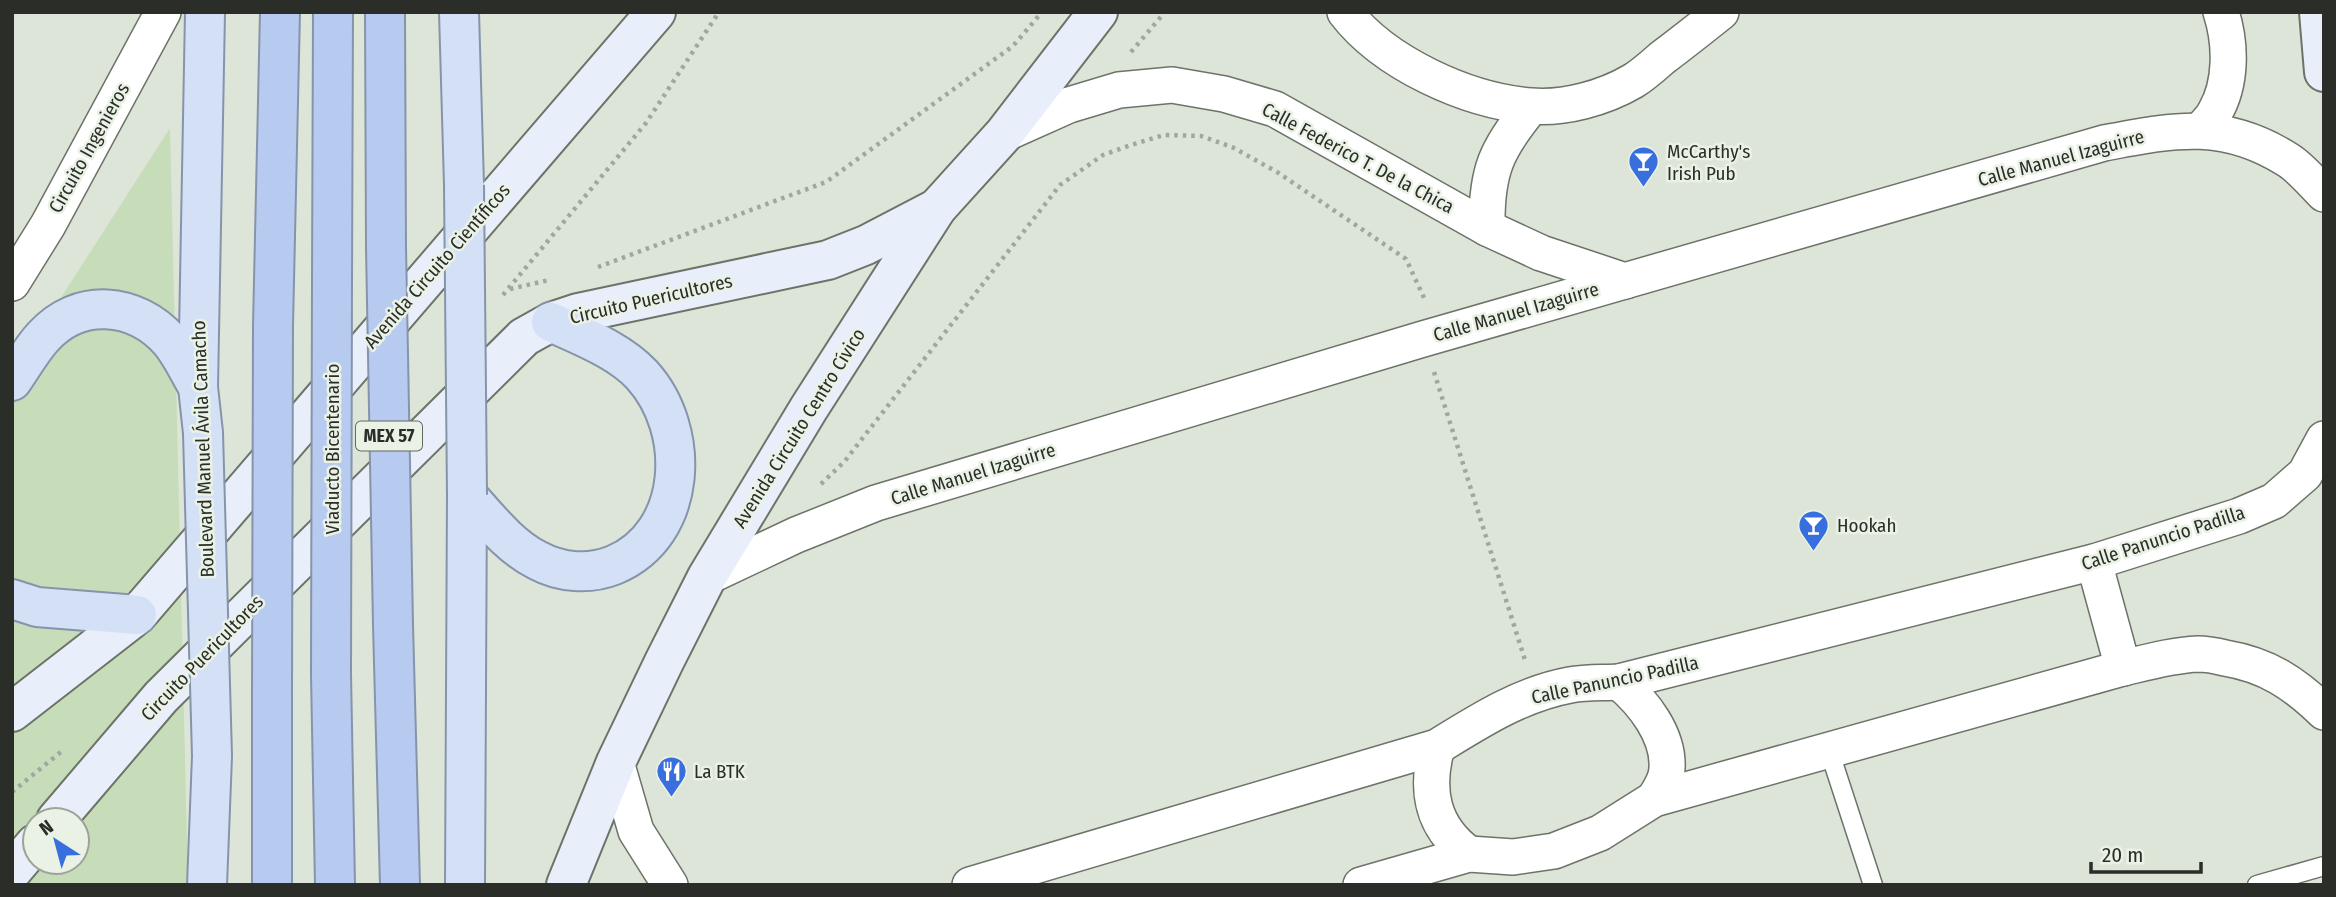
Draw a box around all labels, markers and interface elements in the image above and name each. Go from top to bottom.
street label: Circuito Ingenieros [44,79,134,217]
street label: Calle Federico T. De la Chica [1258,98,1458,218]
street label: Calle Manuel Izaguirre [1975,125,2147,191]
place label: McCarthy's Irish Pub [1667,140,1750,185]
bar icon: McCarthy's Irish Pub [1627,145,1661,189]
street label: Avenida Circuito Científicos [359,179,515,353]
street label: Circuito Puericultores [567,269,735,329]
street label: Calle Manuel Izaguirre [1431,277,1601,347]
street label: Boulevard Manuel Ávila Camacho [187,320,219,578]
street label: Avenida Circuito Centro Cívico [728,324,870,532]
street label: Viaducto Bicentenario [321,364,344,534]
road number: MEX 57 [356,422,422,450]
street label: Calle Manuel Izaguirre [888,438,1058,510]
street label: Calle Panuncio Padilla [2078,501,2248,575]
bar icon: Hookah [1797,508,1831,552]
place label: Hookah [1837,514,1896,537]
street label: Circuito Puericultores [136,590,268,726]
street label: Calle Panuncio Padilla [1529,651,1701,709]
restaurant icon: La BTK [654,754,688,798]
place label: La BTK [694,760,746,783]
north arrow [21,806,91,876]
text: N [35,815,58,840]
scale bar [2091,830,2201,874]
text: 20 m [2102,842,2143,868]

